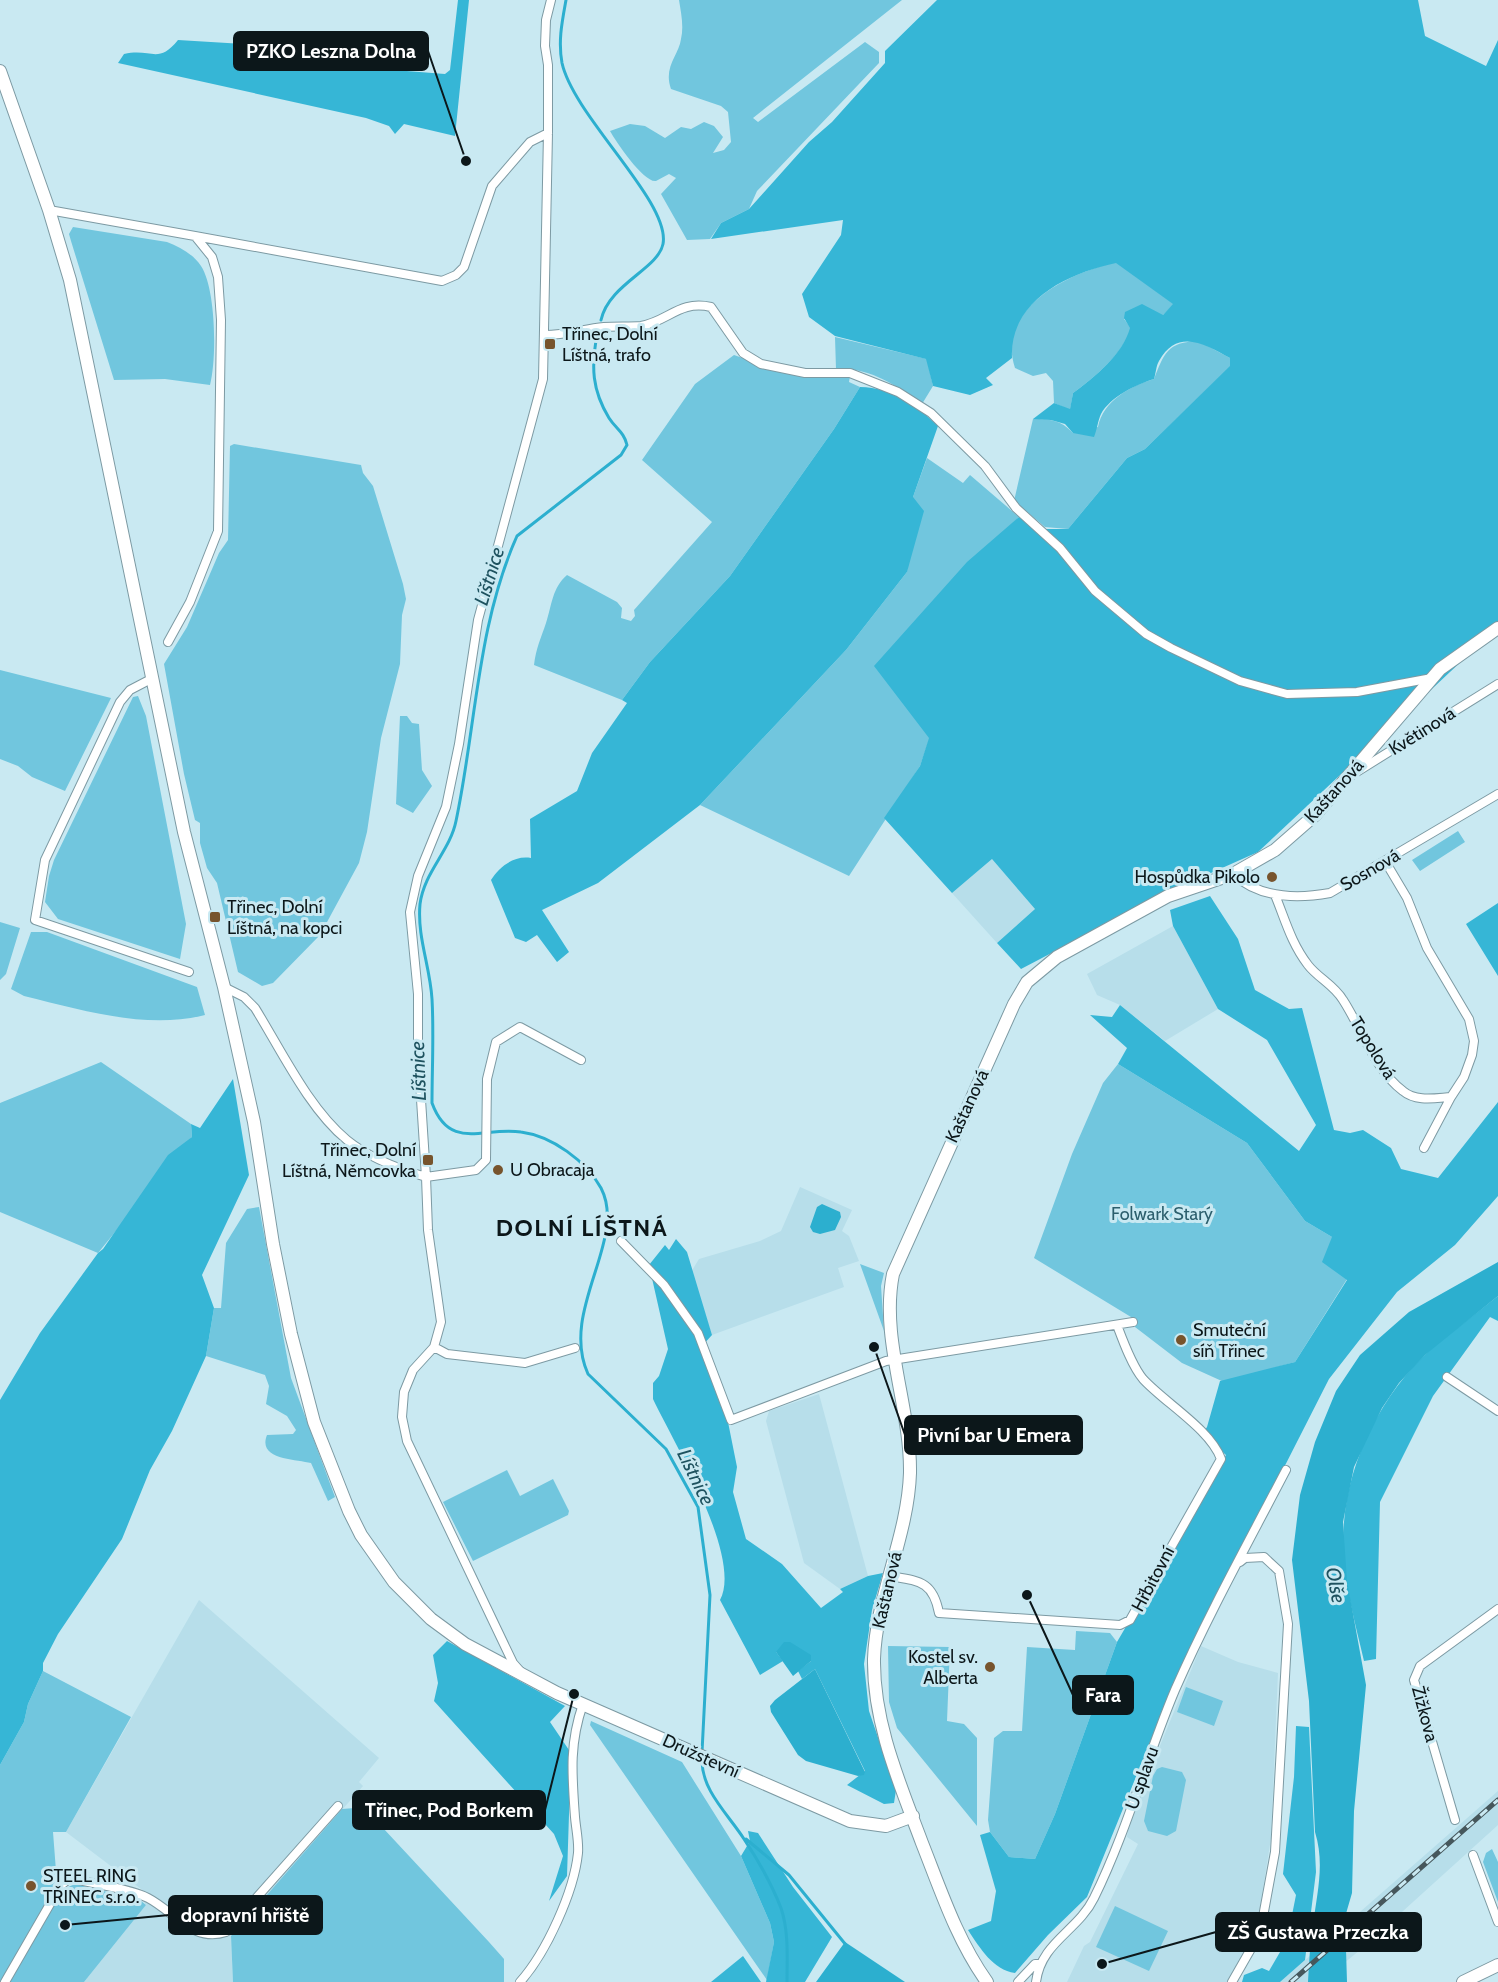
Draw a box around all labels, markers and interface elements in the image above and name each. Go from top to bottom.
callout: PZKO Leszna Dolna [234,32,428,70]
text: PZKO Leszna Dolna [246,39,416,63]
place label: Třinec, Dolní Líštná, trafo [562,323,658,366]
marker: Třinec, Dolní Líštná, trafo [543,337,557,351]
water label: Líštnice [469,544,509,608]
street label: Květinová [1385,702,1460,760]
street label: Kaštanová [1300,754,1369,827]
street label: Sosnová [1336,844,1404,896]
place label: Hospůdka Pikolo [1134,866,1260,888]
marker: Hospůdka Pikolo [1265,870,1279,884]
place label: Třinec, Dolní Líštná, na kopci [227,896,342,939]
marker: Třinec, Dolní Líštná, na kopci [208,910,222,924]
street label: Topolová [1345,1013,1401,1084]
water label: Líštnice [405,1041,431,1101]
street label: Kaštanová [941,1066,994,1146]
place label: Třinec, Dolní Líštná, Němcovka [282,1139,416,1182]
marker: Třinec, Dolní Líštná, Němcovka [421,1153,435,1167]
place label: U Obracaja [510,1159,595,1181]
marker: U Obracaja [491,1163,505,1177]
park label: Folwark Starý [1111,1203,1213,1225]
district label: DOLNÍ LÍŠTNÁ [496,1213,668,1242]
place label: Smuteční síň Třinec [1193,1319,1266,1362]
marker: Smuteční síň Třinec [1174,1333,1188,1347]
callout: Pivní bar U Emera [905,1416,1082,1454]
text: Pivní bar U Emera [917,1423,1071,1447]
water label: Líštnice [672,1445,720,1509]
street label: Hřbitovní [1127,1542,1179,1615]
street label: Kaštanová [867,1549,907,1631]
water label: Olše [1321,1565,1351,1605]
place label: Kostel sv. Alberta [908,1646,978,1689]
marker: Kostel sv. Alberta [983,1660,997,1674]
callout: Fara [1073,1676,1133,1714]
text: Fara [1085,1683,1121,1707]
street label: Žižkova [1407,1683,1444,1745]
street label: Družstevní [659,1729,743,1783]
street label: U splavu [1120,1743,1164,1813]
callout: Třinec, Pod Borkem [353,1791,545,1829]
text: Třinec, Pod Borkem [365,1798,533,1822]
place label: STEEL RING TŘINEC s.r.o. [43,1865,139,1908]
marker: STEEL RING TŘINEC s.r.o. [24,1879,38,1893]
callout: dopravní hřiště [169,1896,322,1934]
text: dopravní hřiště [181,1903,309,1927]
callout: ZŠ Gustawa Przeczka [1216,1913,1421,1951]
text: ZŠ Gustawa Przeczka [1227,1920,1409,1944]

